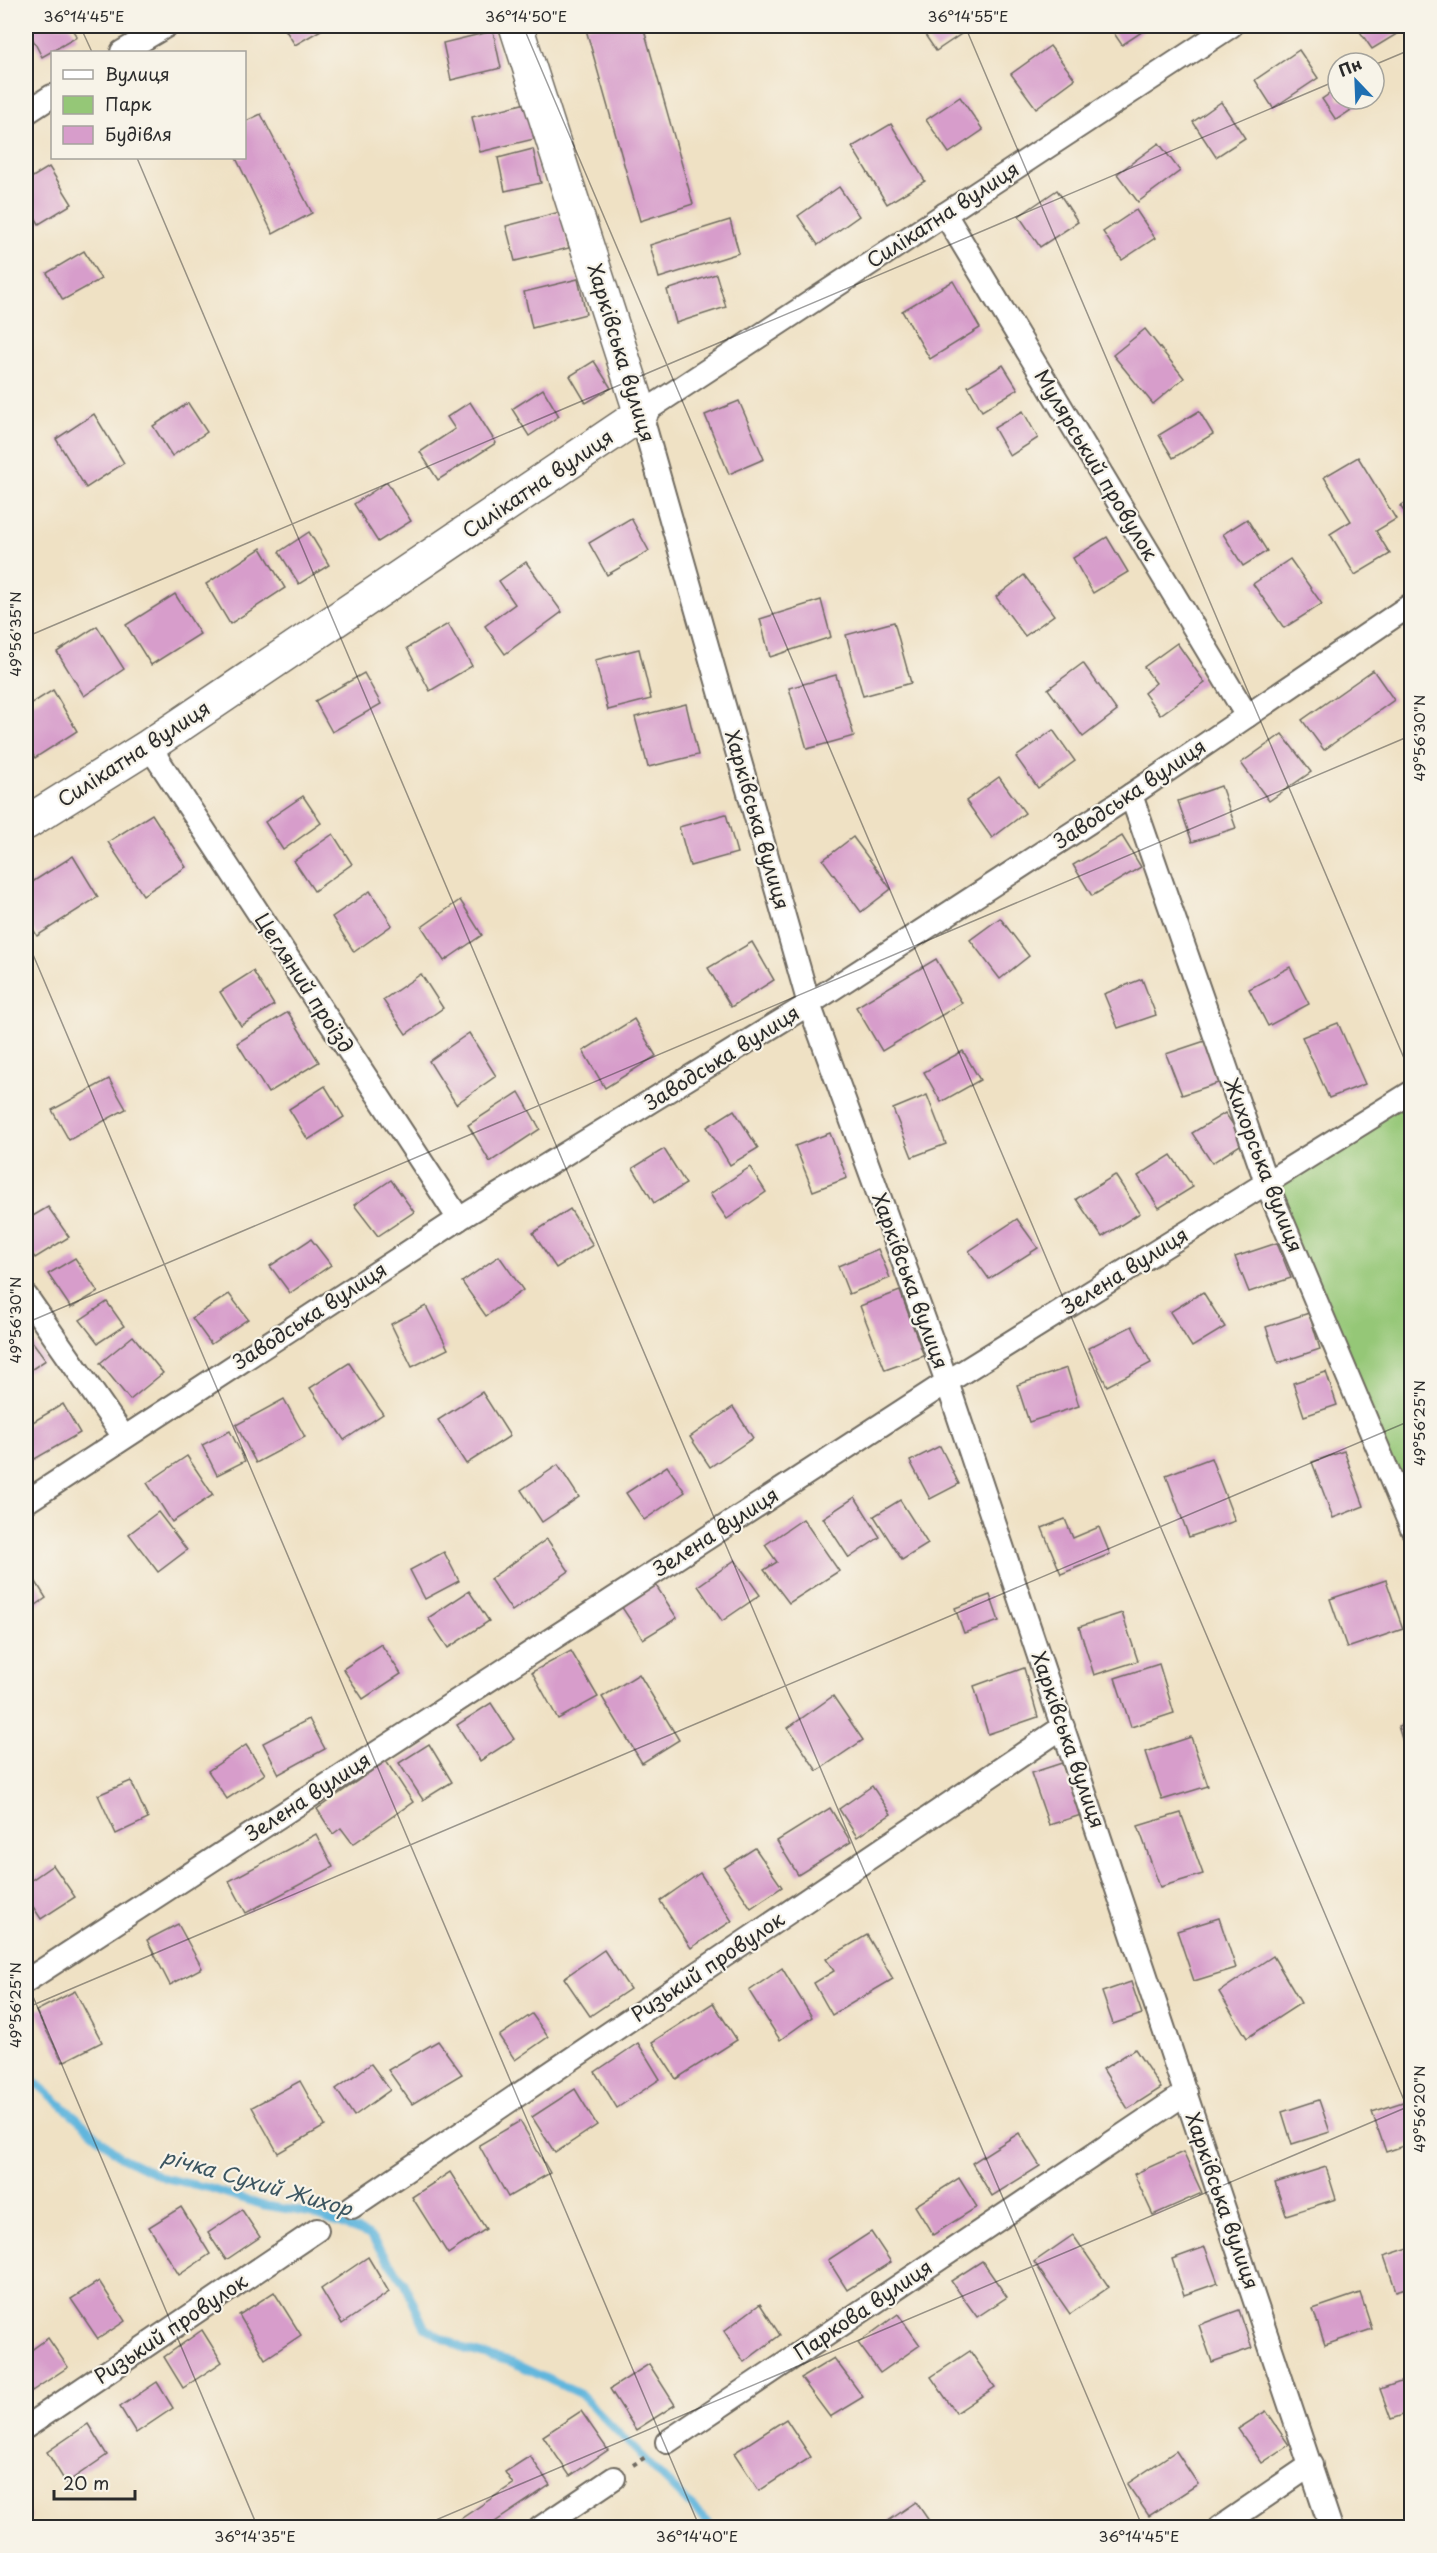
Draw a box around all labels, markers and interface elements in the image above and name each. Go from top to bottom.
text: 36°14'45"E [44,4,124,27]
text: 36°14'50"E [485,4,567,27]
text: 36°14'55"E [927,4,1009,27]
legend [51,51,246,159]
north arrow [1326,51,1386,111]
text: Пн [1334,51,1365,82]
text: Вулиця [105,60,170,87]
text: Парк [105,90,152,117]
text: Будівля [105,120,172,147]
street label: Силікатна вулиця [860,154,1025,275]
street label: Харківська вулиця [581,260,663,446]
street label: Мулярський провулок [1028,363,1166,566]
street label: Силікатна вулиця [456,421,619,545]
text: 49°56'35"N [3,591,26,677]
street label: Силікатна вулиця [51,693,216,814]
text: 49°56'30"N [1407,695,1430,781]
street label: Харківська вулиця [718,727,798,913]
street label: Заводська вулиця [1047,731,1212,855]
street label: Цегляний проїзд [248,906,361,1058]
street label: Заводська вулиця [638,997,805,1117]
street label: Жихорська вулиця [1217,1073,1311,1256]
street label: Харківська вулиця [865,1189,957,1373]
street label: Зелена вулиця [1055,1219,1194,1321]
street label: Заводська вулиця [227,1254,392,1376]
text: 49°56'30"N [3,1277,26,1363]
text: 49°56'25"N [1407,1380,1430,1466]
street label: Зелена вулиця [647,1479,784,1583]
street label: Харківська вулиця [1025,1647,1113,1832]
street label: Зелена вулиця [239,1744,376,1848]
street label: Ризький провулок [625,1904,790,2029]
text: 49°56'25"N [3,1962,26,2048]
text: 49°56'20"N [1407,2065,1430,2153]
street label: Харківська вулиця [1179,2108,1267,2293]
water label: річка Сухий Жихор [159,2139,357,2224]
street label: Паркова вулиця [787,2252,938,2367]
street label: Ризький провулок [88,2266,253,2391]
scale bar [54,2463,135,2501]
text: 20 m [63,2469,109,2496]
text: 36°14'35"E [214,2524,296,2547]
text: 36°14'40"E [656,2524,738,2547]
text: 36°14'45"E [1099,2524,1179,2547]

